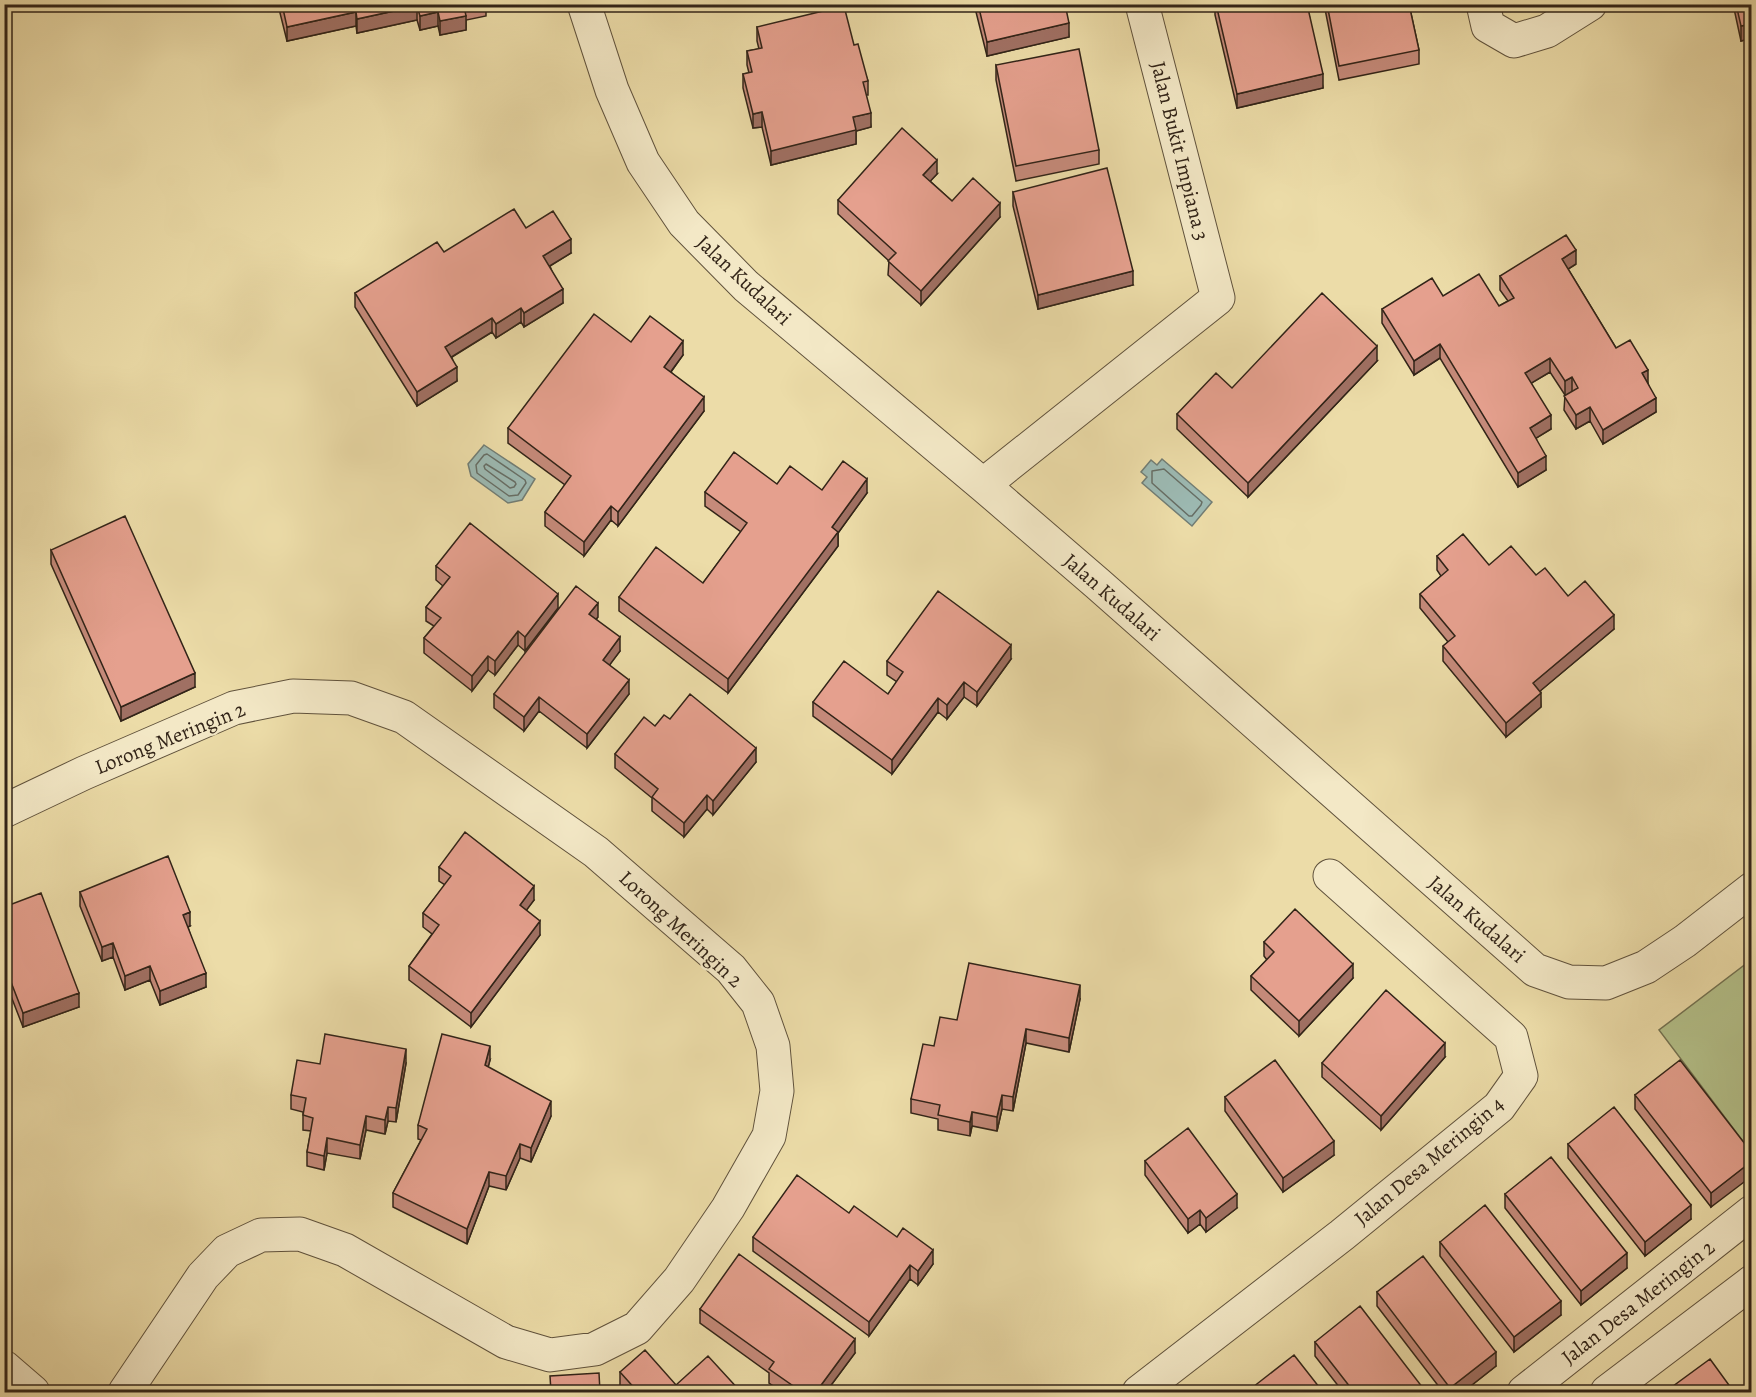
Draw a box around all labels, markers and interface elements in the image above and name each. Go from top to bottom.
street label: Jalan Bukit Impiana 3 [1144,58,1216,244]
street label: Jalan Kudalari [690,229,798,331]
street label: Jalan Kudalari [1057,547,1167,647]
street label: Lorong Meringin 2 [91,695,249,781]
street label: Lorong Meringin 2 [613,864,749,994]
street label: Jalan Kudalari [1422,869,1532,969]
street label: Jalan Desa Meringin 4 [1348,1090,1510,1232]
street label: Jalan Desa Meringin 2 [1556,1233,1721,1371]

